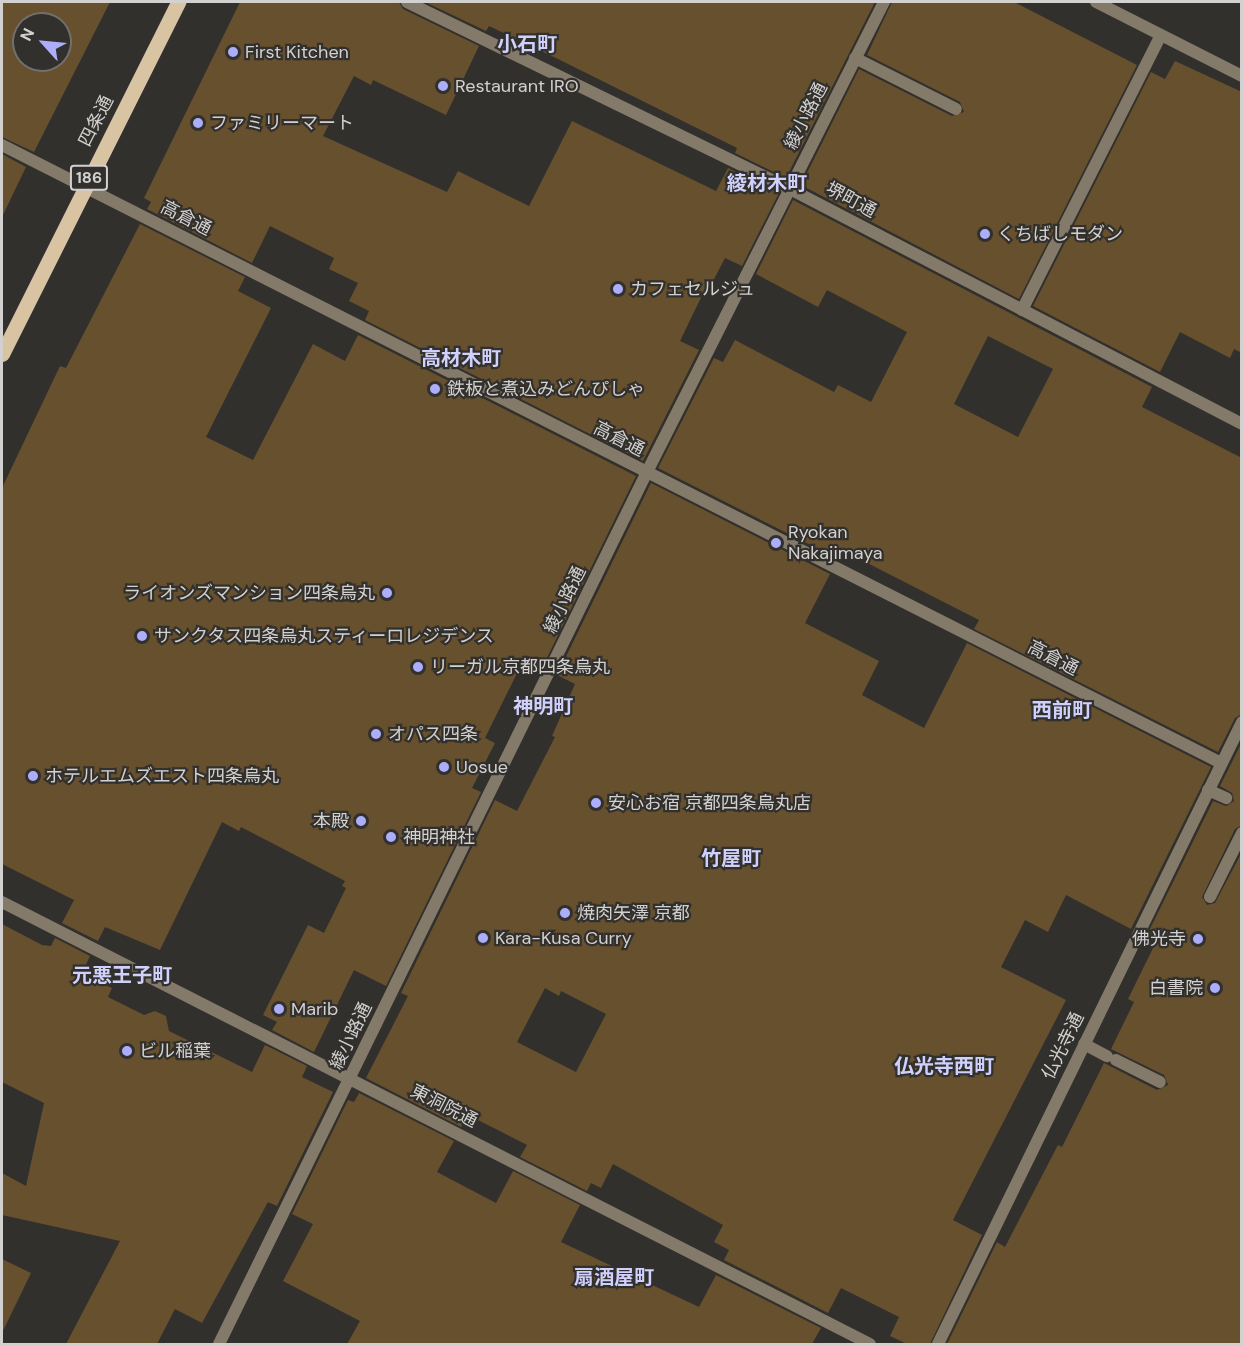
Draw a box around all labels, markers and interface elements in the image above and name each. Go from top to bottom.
north arrow [12,12,72,72]
text: N [15,25,39,44]
district label: 小石町 [497,32,557,56]
place label: First Kitchen [245,41,349,63]
marker: First Kitchen [226,45,240,59]
place label: Restaurant IRO [455,75,579,97]
marker: Restaurant IRO [436,79,450,93]
street label: 綾小路通 [780,79,832,153]
street label: 四条通 [74,92,118,150]
place label: ファミリーマート [210,112,354,134]
marker: ファミリーマート [191,116,205,130]
road number: 186 [70,165,109,191]
district label: 綾材木町 [727,171,807,195]
street label: 堺町通 [822,178,880,222]
street label: 高倉通 [157,196,215,240]
place label: くちばしモダン [997,223,1123,245]
marker: くちばしモダン [978,227,992,241]
place label: カフェセルジュ [630,278,756,300]
marker: カフェセルジュ [611,282,625,296]
district label: 高材木町 [421,346,501,370]
place label: 鉄板と煮込みどんぴしゃ [447,378,645,400]
marker: 鉄板と煮込みどんぴしゃ [428,382,442,396]
street label: 高倉通 [590,417,648,461]
place label: Ryokan Nakajimaya [788,522,883,564]
marker: Ryokan Nakajimaya [769,536,783,550]
street label: 綾小路通 [540,563,590,637]
place label: ライオンズマンション四条烏丸 [123,582,375,604]
marker: ライオンズマンション四条烏丸 [380,586,394,600]
place label: サンクタス四条烏丸スティーロレジデンス [154,625,496,647]
marker: サンクタス四条烏丸スティーロレジデンス [135,629,149,643]
street label: 高倉通 [1024,636,1082,680]
place label: リーガル京都四条烏丸 [430,656,610,678]
marker: リーガル京都四条烏丸 [411,660,425,674]
district label: 神明町 [513,694,573,718]
district label: 西前町 [1032,698,1092,722]
place label: オパス四条 [388,723,478,745]
marker: オパス四条 [369,727,383,741]
place label: Uosue [456,756,508,778]
marker: Uosue [437,760,451,774]
place label: ホテルエムズエスト四条烏丸 [45,765,279,787]
marker: ホテルエムズエスト四条烏丸 [26,769,40,783]
place label: 安心お宿 京都四条烏丸店 [608,792,811,814]
marker: 安心お宿 京都四条烏丸店 [589,796,603,810]
place label: 本殿 [313,810,349,832]
marker: 本殿 [354,814,368,828]
place label: 神明神社 [403,826,475,848]
marker: 神明神社 [384,830,398,844]
district label: 竹屋町 [701,846,761,870]
place label: 焼肉矢澤 京都 [577,902,690,924]
marker: 焼肉矢澤 京都 [558,906,572,920]
place label: Kara-Kusa Curry [495,927,632,949]
place label: 佛光寺 [1132,928,1186,950]
marker: Kara-Kusa Curry [476,931,490,945]
marker: 佛光寺 [1191,932,1205,946]
district label: 元悪王子町 [72,963,172,987]
place label: 白書院 [1149,977,1203,999]
marker: 白書院 [1208,981,1222,995]
place label: Marib [291,998,338,1020]
street label: 綾小路通 [326,999,376,1073]
marker: Marib [272,1002,286,1016]
street label: 仏光寺通 [1038,1009,1088,1083]
place label: ビル稲葉 [139,1040,211,1062]
marker: ビル稲葉 [120,1044,134,1058]
district label: 仏光寺西町 [894,1054,994,1078]
street label: 東洞院通 [407,1080,481,1132]
district label: 扇酒屋町 [574,1265,654,1289]

